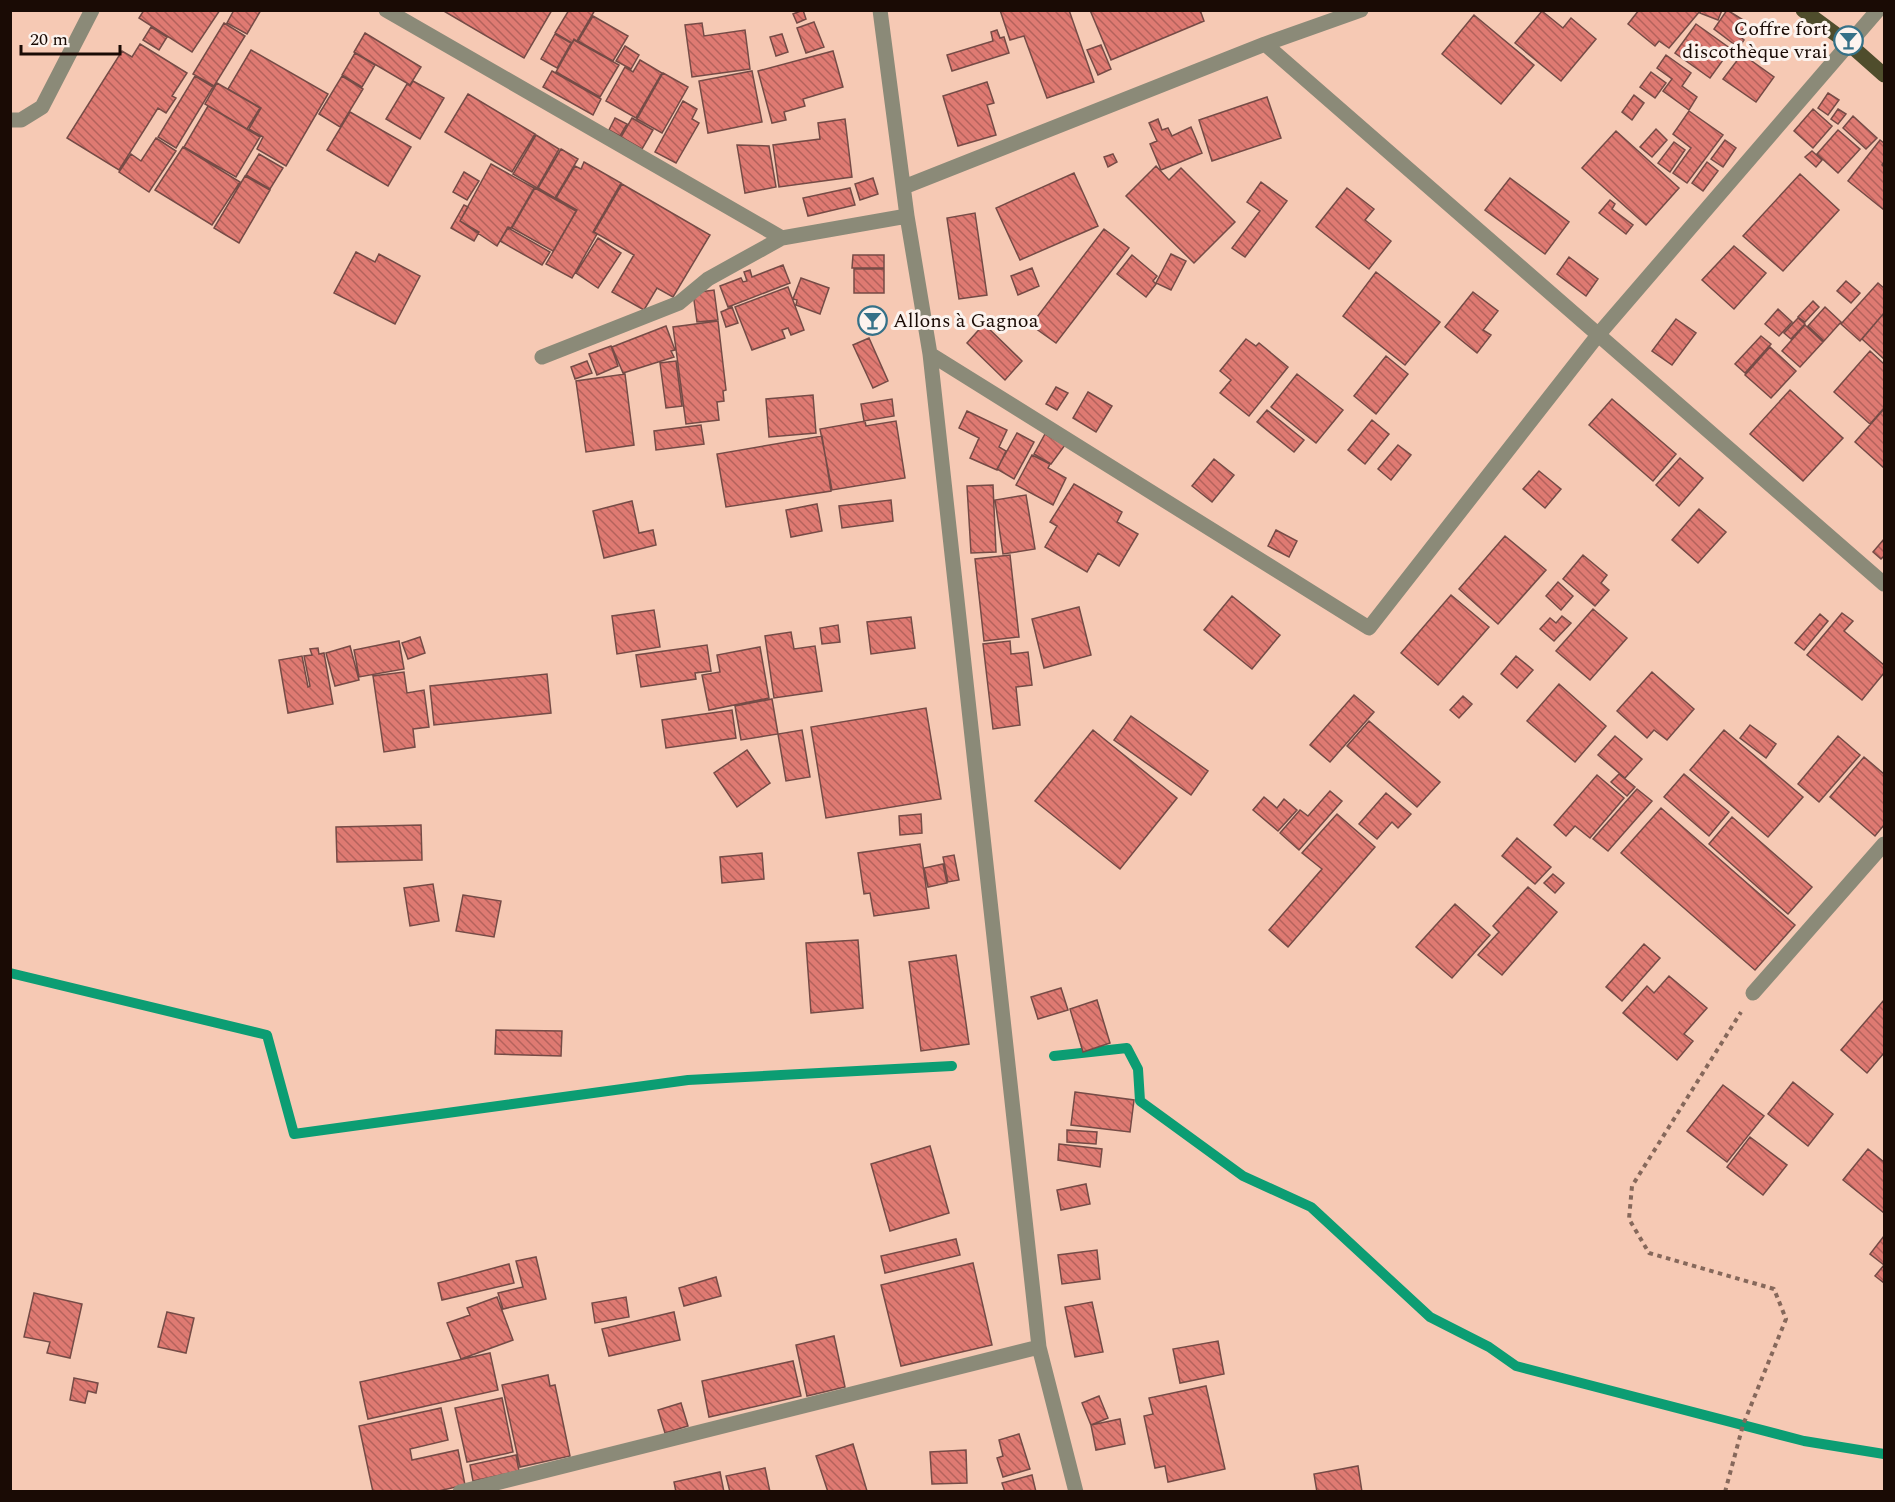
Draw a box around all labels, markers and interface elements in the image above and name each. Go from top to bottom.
place label: Coffre fort discothèque vrai [1682,14,1828,67]
scale bar [21,18,120,56]
bar icon: Coffre fort discothèque vrai [1833,25,1865,57]
text: 20 m [30,26,68,53]
bar icon: Allons à Gagnoa [856,305,888,337]
place label: Allons à Gagnoa [893,306,1039,336]

